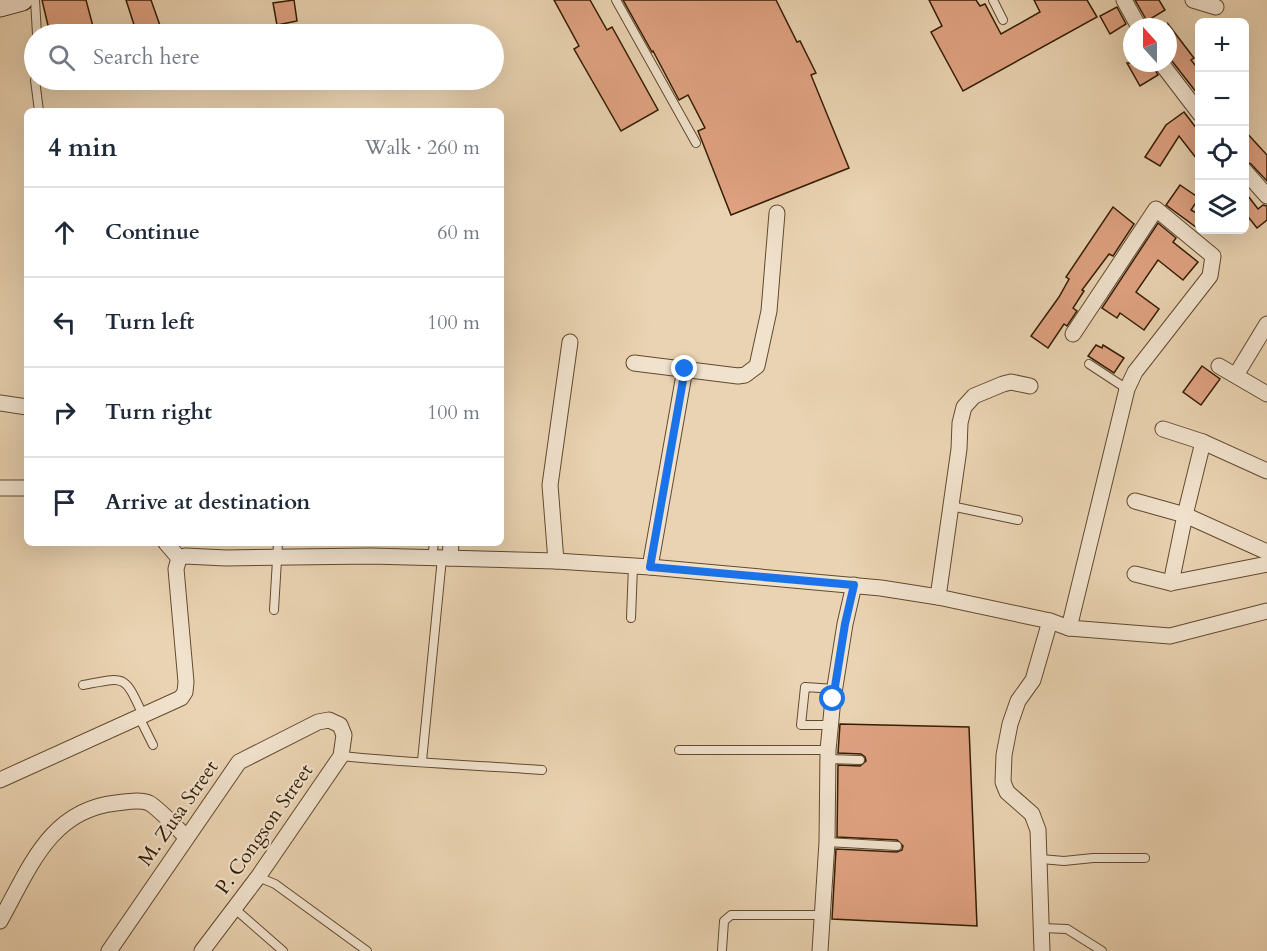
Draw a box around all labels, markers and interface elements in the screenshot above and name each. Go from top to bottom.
north arrow [1123,18,1177,72]
map controls [1195,18,1249,234]
button: + [1195,18,1249,72]
search box [24,24,504,90]
icon: search [45,41,78,74]
text: Search here [93,42,200,72]
button: − [1195,72,1249,126]
button: locate [1195,126,1249,180]
text: 4 min [48,130,117,165]
text: Walk · 260 m [365,134,480,161]
button: layers [1195,180,1249,234]
icon: ahead [48,216,81,249]
text: Continue [105,217,200,247]
text: 60 m [437,219,480,246]
icon: left [48,306,81,339]
text: Turn left [105,307,194,337]
text: 100 m [427,309,480,336]
route end [671,355,697,381]
icon: right [48,396,81,429]
text: Turn right [105,397,212,427]
text: 100 m [427,399,480,426]
icon: arrive [48,486,81,519]
text: Arrive at destination [105,487,310,517]
route start [819,685,845,711]
street label: M. Zusa Street [132,754,225,871]
street label: P. Congson Street [209,758,319,900]

